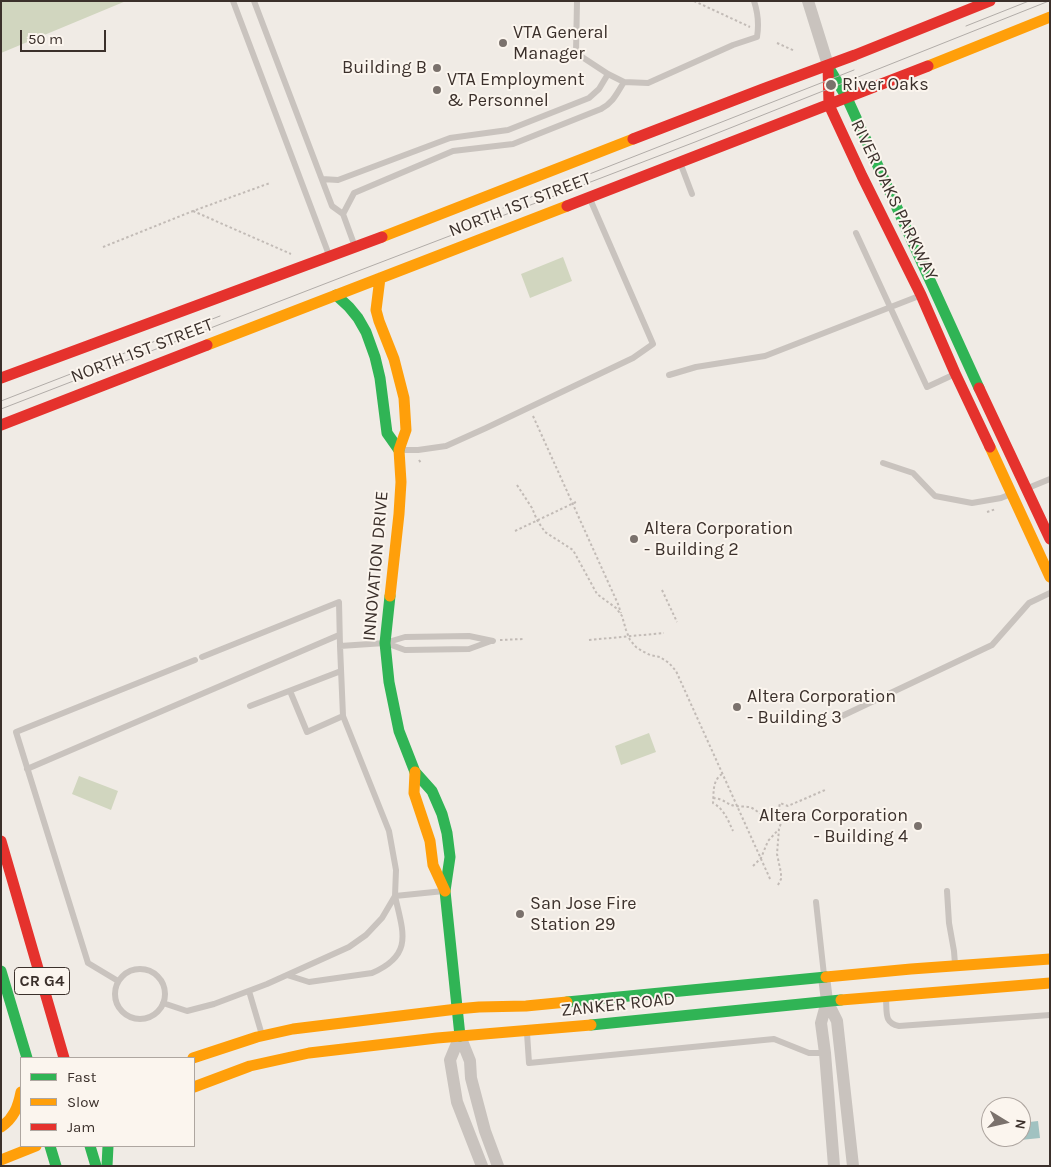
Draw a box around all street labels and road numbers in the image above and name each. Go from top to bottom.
street label: RIVER OAKS PARKWAY [846,116,942,284]
street label: NORTH 1ST STREET [446,168,594,242]
street label: NORTH 1ST STREET [68,314,216,388]
street label: INNOVATION DRIVE [359,490,393,642]
road number: CR G4 [15,968,70,994]
street label: ZANKER ROAD [560,988,676,1022]

